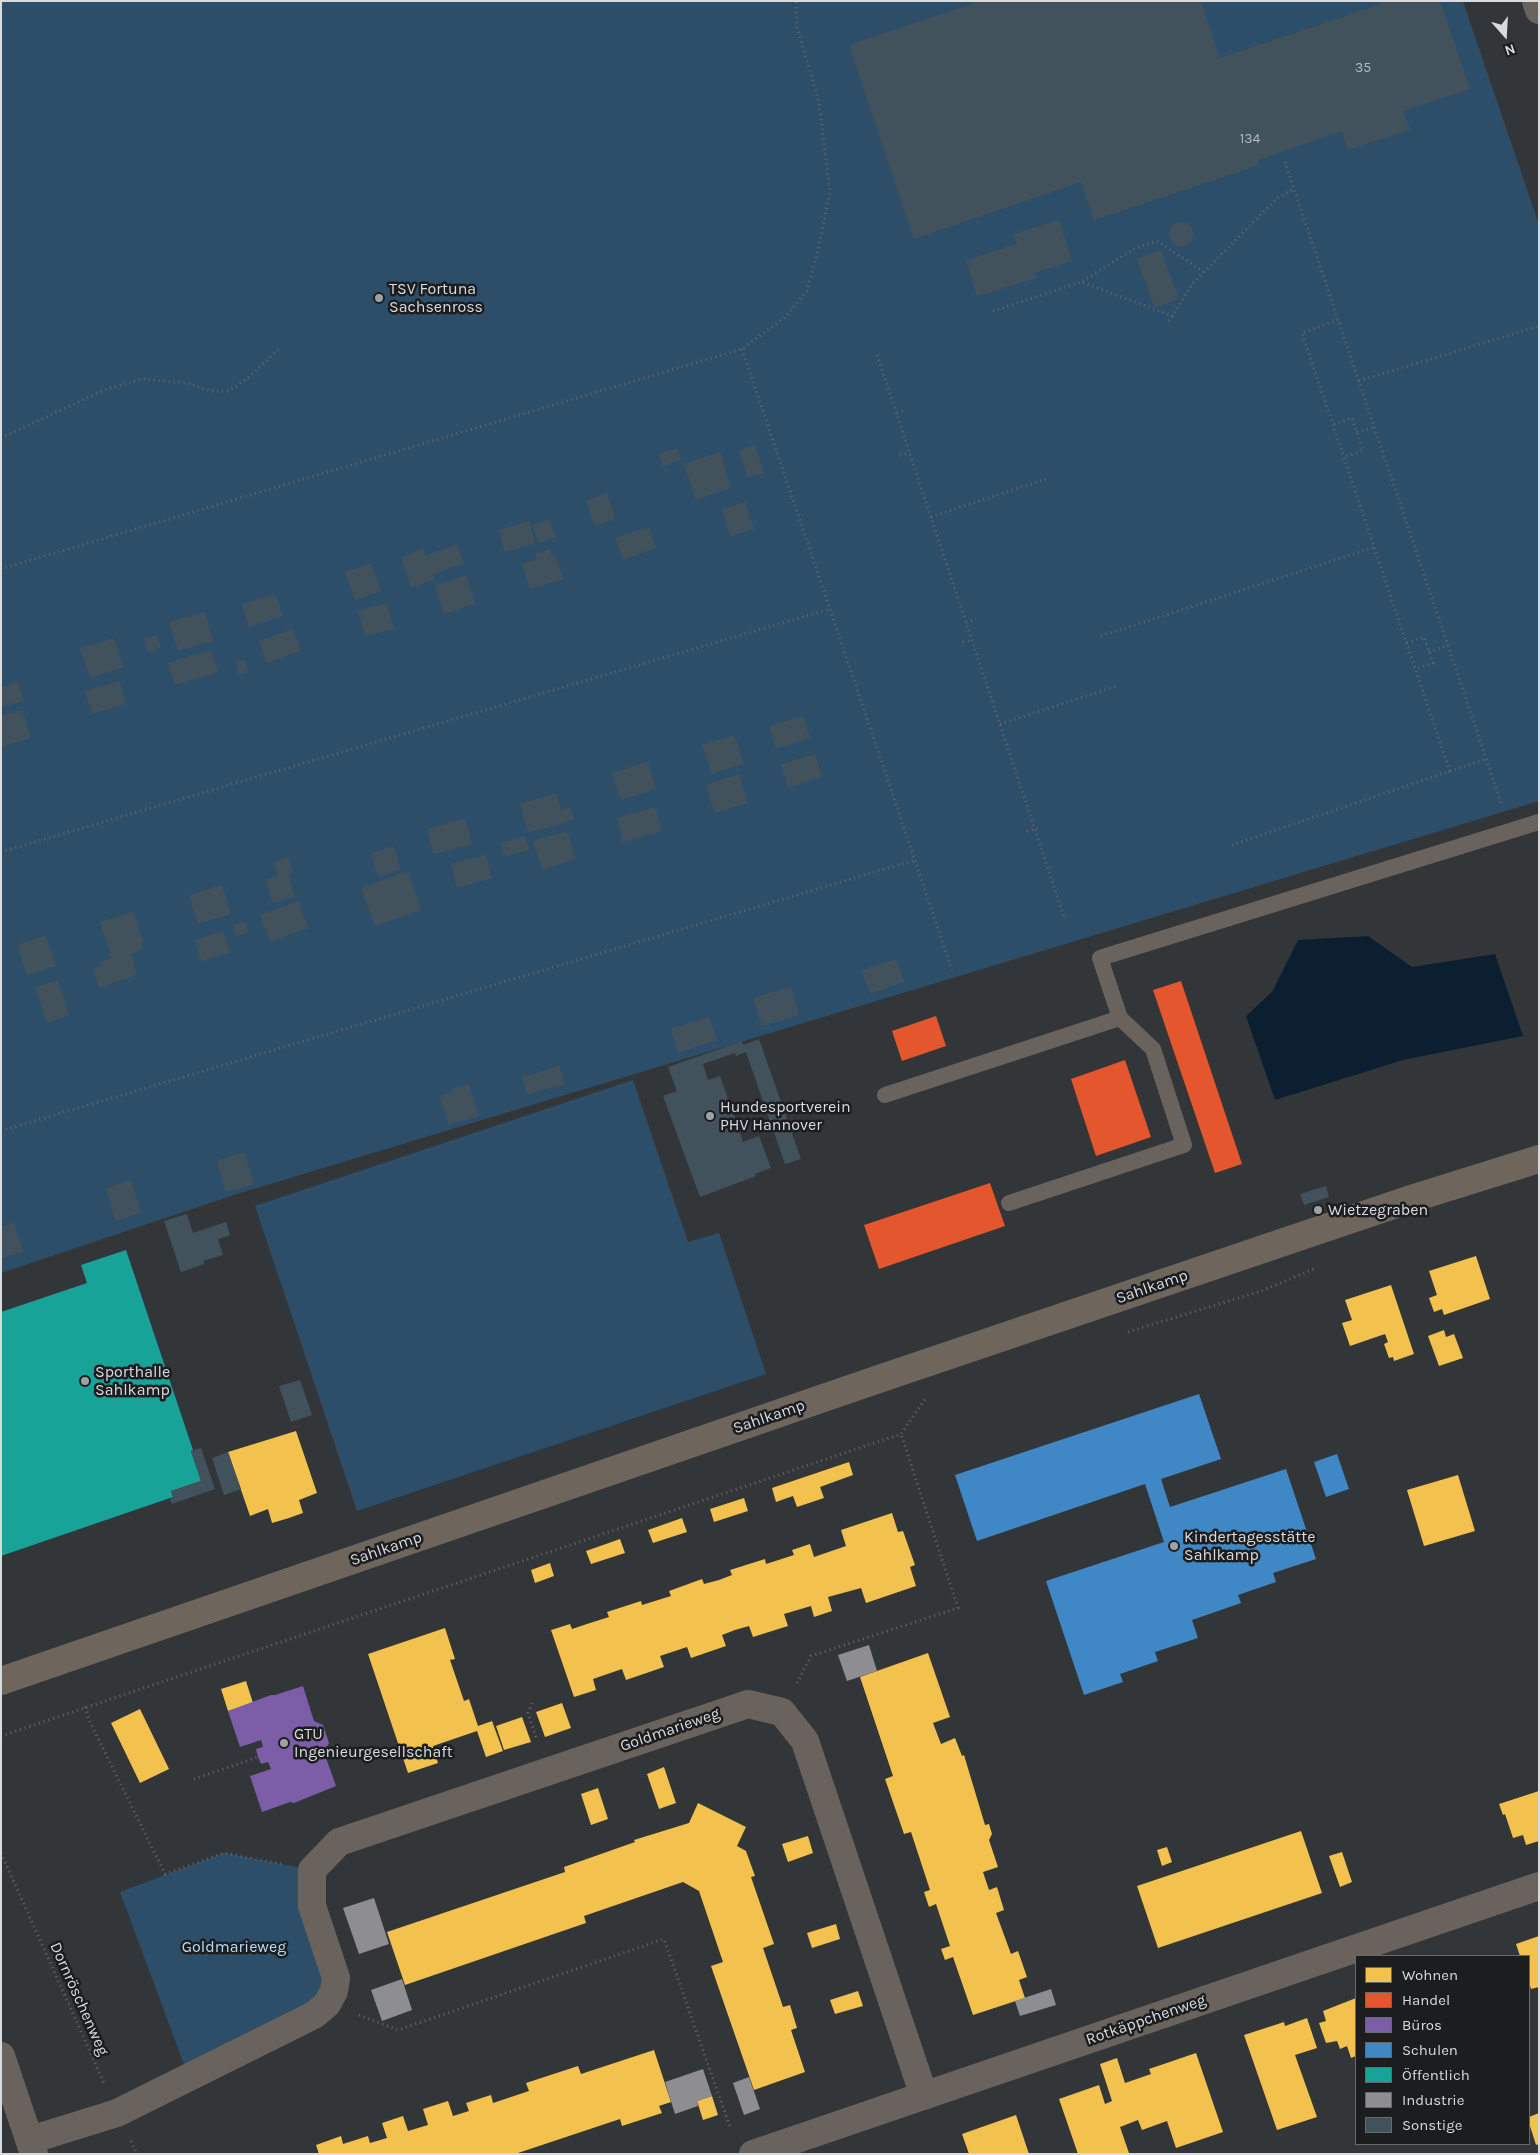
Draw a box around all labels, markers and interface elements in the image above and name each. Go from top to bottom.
north arrow [1480,10,1530,60]
text: N [1503,40,1518,59]
house number: 35 [1355,60,1371,76]
house number: 134 [1240,131,1260,147]
place label: TSV Fortuna Sachsenross [389,279,483,317]
marker: TSV Fortuna Sachsenross [373,292,385,304]
place label: Hundesportverein PHV Hannover [720,1097,851,1135]
marker: Hundesportverein PHV Hannover [704,1110,716,1122]
place label: Wietzegraben [1328,1200,1428,1220]
marker: Wietzegraben [1312,1204,1324,1216]
street label: Sahlkamp [1114,1266,1190,1308]
place label: Sporthalle Sahlkamp [95,1362,170,1400]
marker: Sporthalle Sahlkamp [79,1375,91,1387]
street label: Sahlkamp [731,1396,807,1438]
place label: Kindertagesstätte Sahlkamp [1184,1527,1316,1565]
street label: Sahlkamp [348,1528,424,1570]
marker: Kindertagesstätte Sahlkamp [1168,1540,1180,1552]
street label: Goldmarieweg [618,1704,722,1756]
place label: GTU Ingenieurgesellschaft [294,1724,453,1762]
marker: GTU Ingenieurgesellschaft [278,1737,290,1749]
park label: Goldmarieweg [182,1937,286,1957]
street label: Dornröschenweg [45,1939,113,2059]
legend [1355,1955,1530,2145]
text: Wohnen [1402,1966,1458,1984]
street label: Rotkäppchenweg [1083,1990,1209,2050]
text: Handel [1402,1991,1450,2009]
text: Büros [1402,2016,1442,2034]
text: Schulen [1402,2041,1458,2059]
text: Öffentlich [1402,2066,1470,2084]
text: Industrie [1402,2091,1464,2109]
text: Sonstige [1402,2116,1462,2134]

